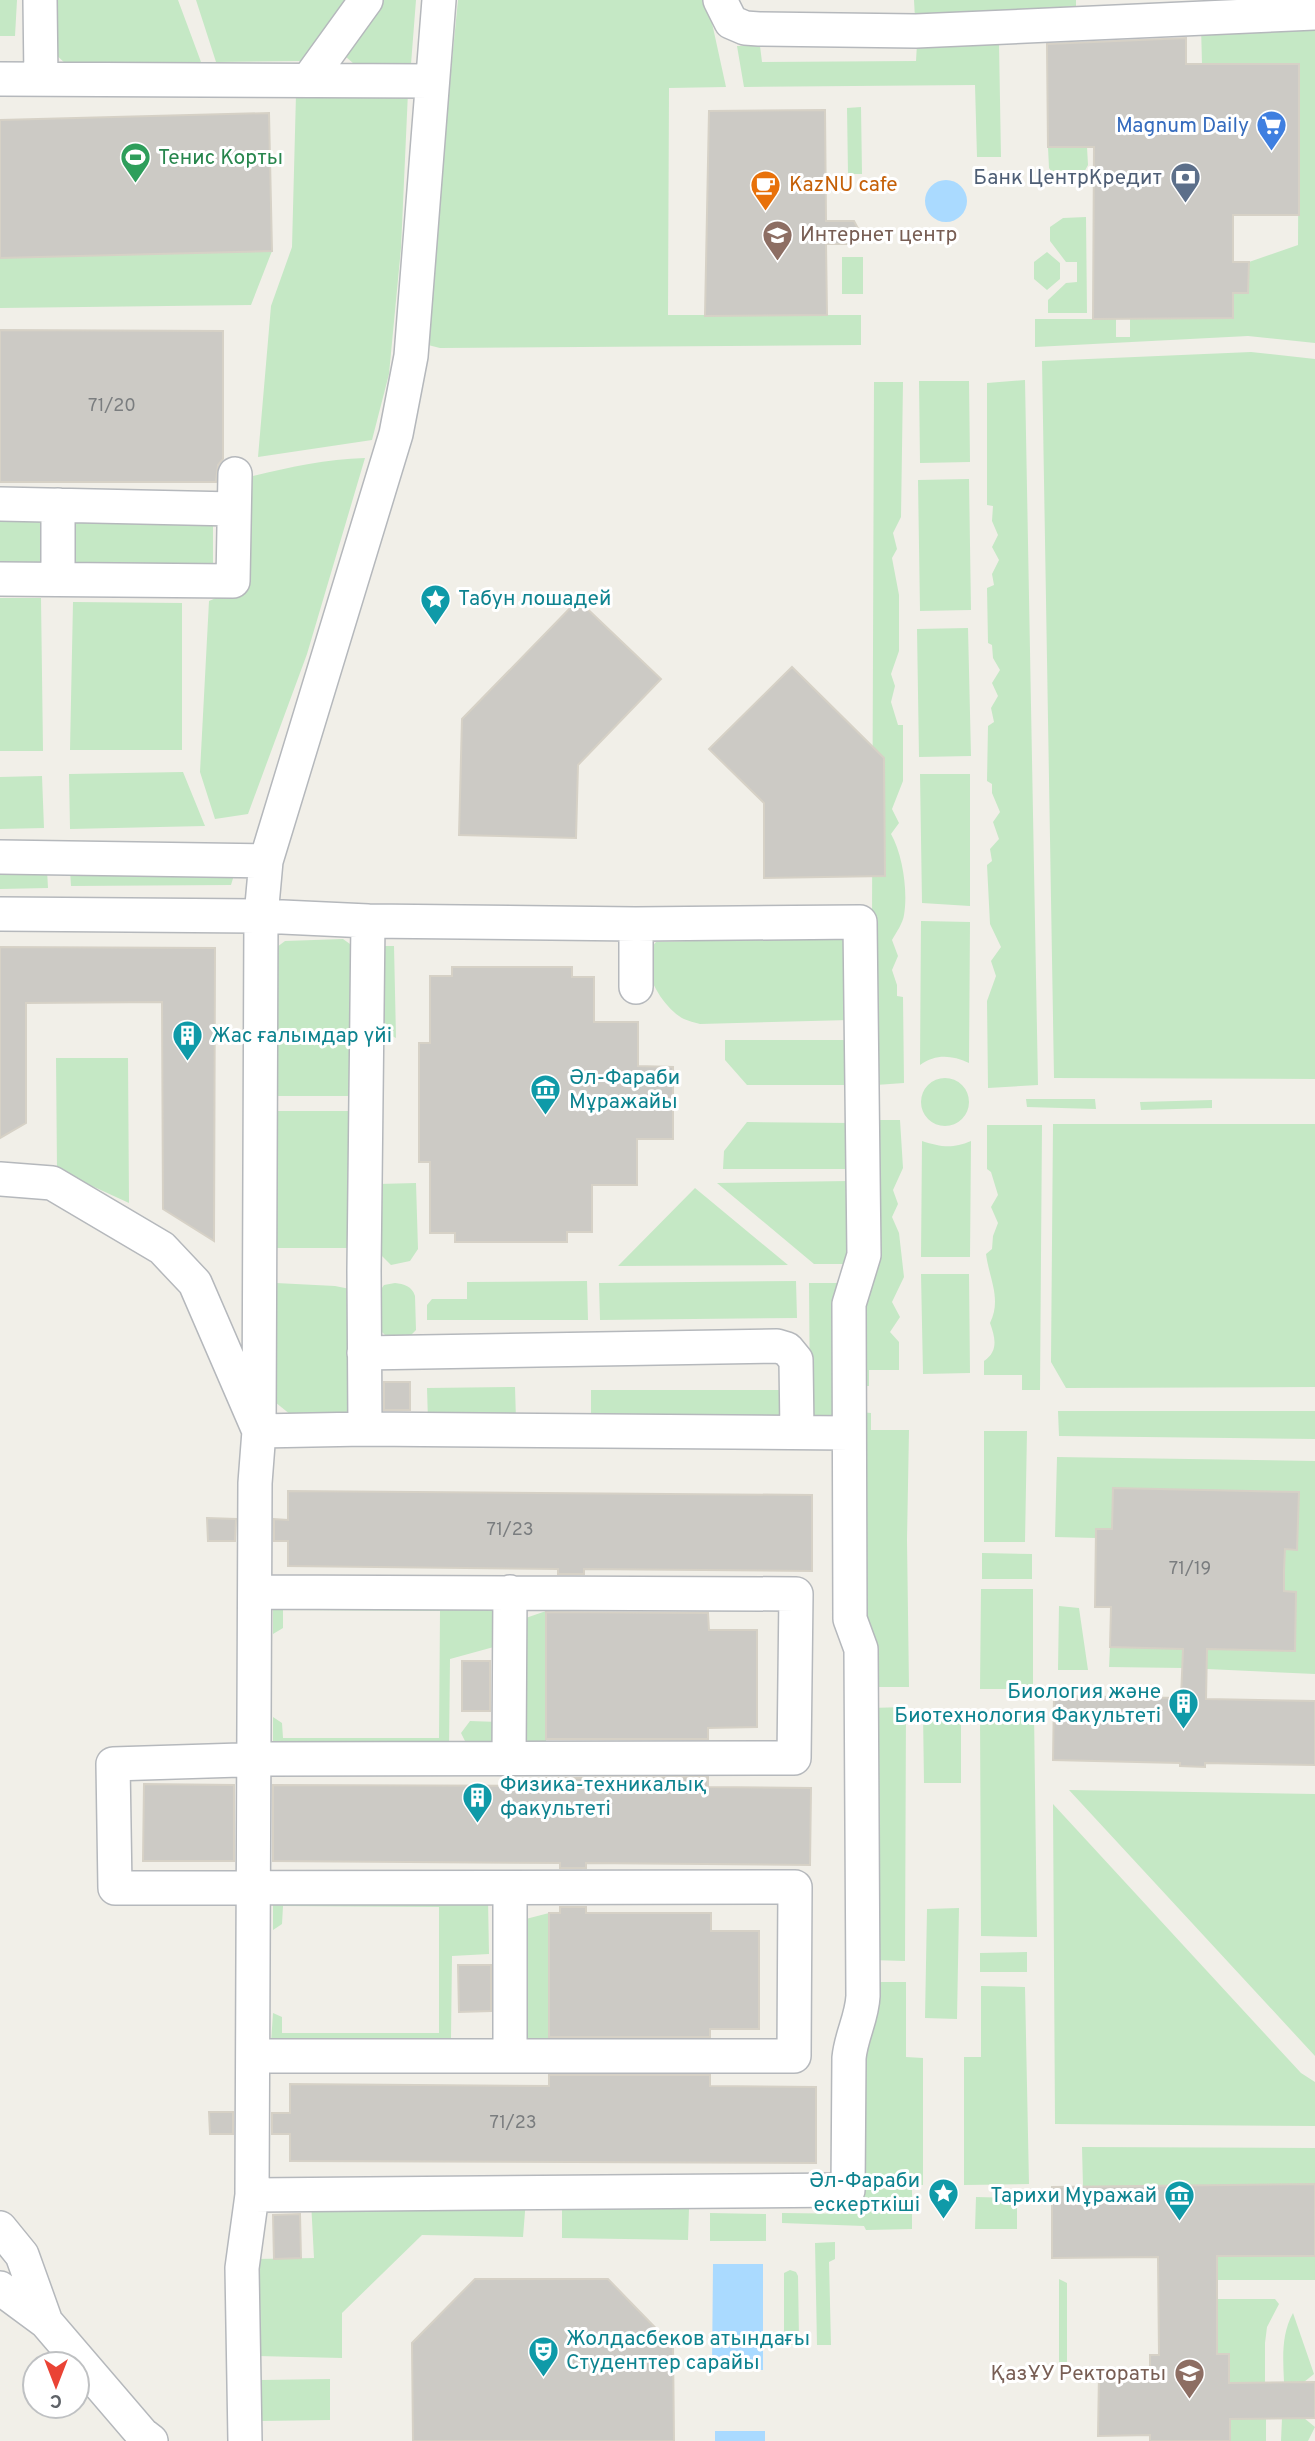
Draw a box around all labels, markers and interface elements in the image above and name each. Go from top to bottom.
supermarket icon: Magnum Daily [1255,109,1289,153]
place label: Magnum Daily [1116,113,1249,140]
sports icon: Тенис Корты [118,141,152,185]
place label: Тенис Корты [158,145,283,172]
bank icon: Банк ЦентрКредит [1168,161,1202,205]
place label: Банк ЦентрКредит [973,165,1162,192]
cafe icon: KazNU cafe [749,168,783,212]
place label: KazNU cafe [789,172,898,199]
school or university icon: Интернет центр [760,218,794,262]
place label: Интернет центр [800,222,957,249]
house number: 71/20 [88,395,136,418]
place icon: Табун лошадей [418,582,452,626]
place label: Табун лошадей [458,586,611,613]
building icon: Жас ғалымдар үйі [171,1019,205,1063]
place label: Жас ғалымдар үйі [211,1023,392,1050]
place label: Әл-Фараби Мұражайы [569,1065,680,1116]
museum icon: Әл-Фараби Мұражайы [529,1073,563,1117]
house number: 71/23 [486,1519,534,1542]
house number: 71/19 [1169,1558,1211,1581]
place label: Биология және Биотехнология Факультеті [894,1679,1161,1730]
building icon: Биология және Биотехнология Факультеті [1167,1687,1201,1731]
place label: Физика-техникалық факультеті [500,1772,707,1823]
building icon: Физика-техникалық факультеті [460,1780,494,1824]
house number: 71/23 [489,2112,537,2135]
place label: Әл-Фараби ескерткіші [809,2168,920,2219]
place icon: Әл-Фараби ескерткіші [926,2176,960,2220]
museum icon: Тарихи Мұражай [1163,2179,1197,2223]
place label: Тарихи Мұражай [990,2183,1157,2210]
place label: Жолдасбеков атындағы Студенттер сарайы [566,2326,810,2377]
theatre icon: Жолдасбеков атындағы Студенттер сарайы [526,2334,560,2378]
north arrow [21,2350,91,2420]
school or university icon: ҚазҰУ Ректораты [1172,2357,1206,2401]
place label: ҚазҰУ Ректораты [990,2361,1166,2388]
text: С [50,2388,62,2412]

